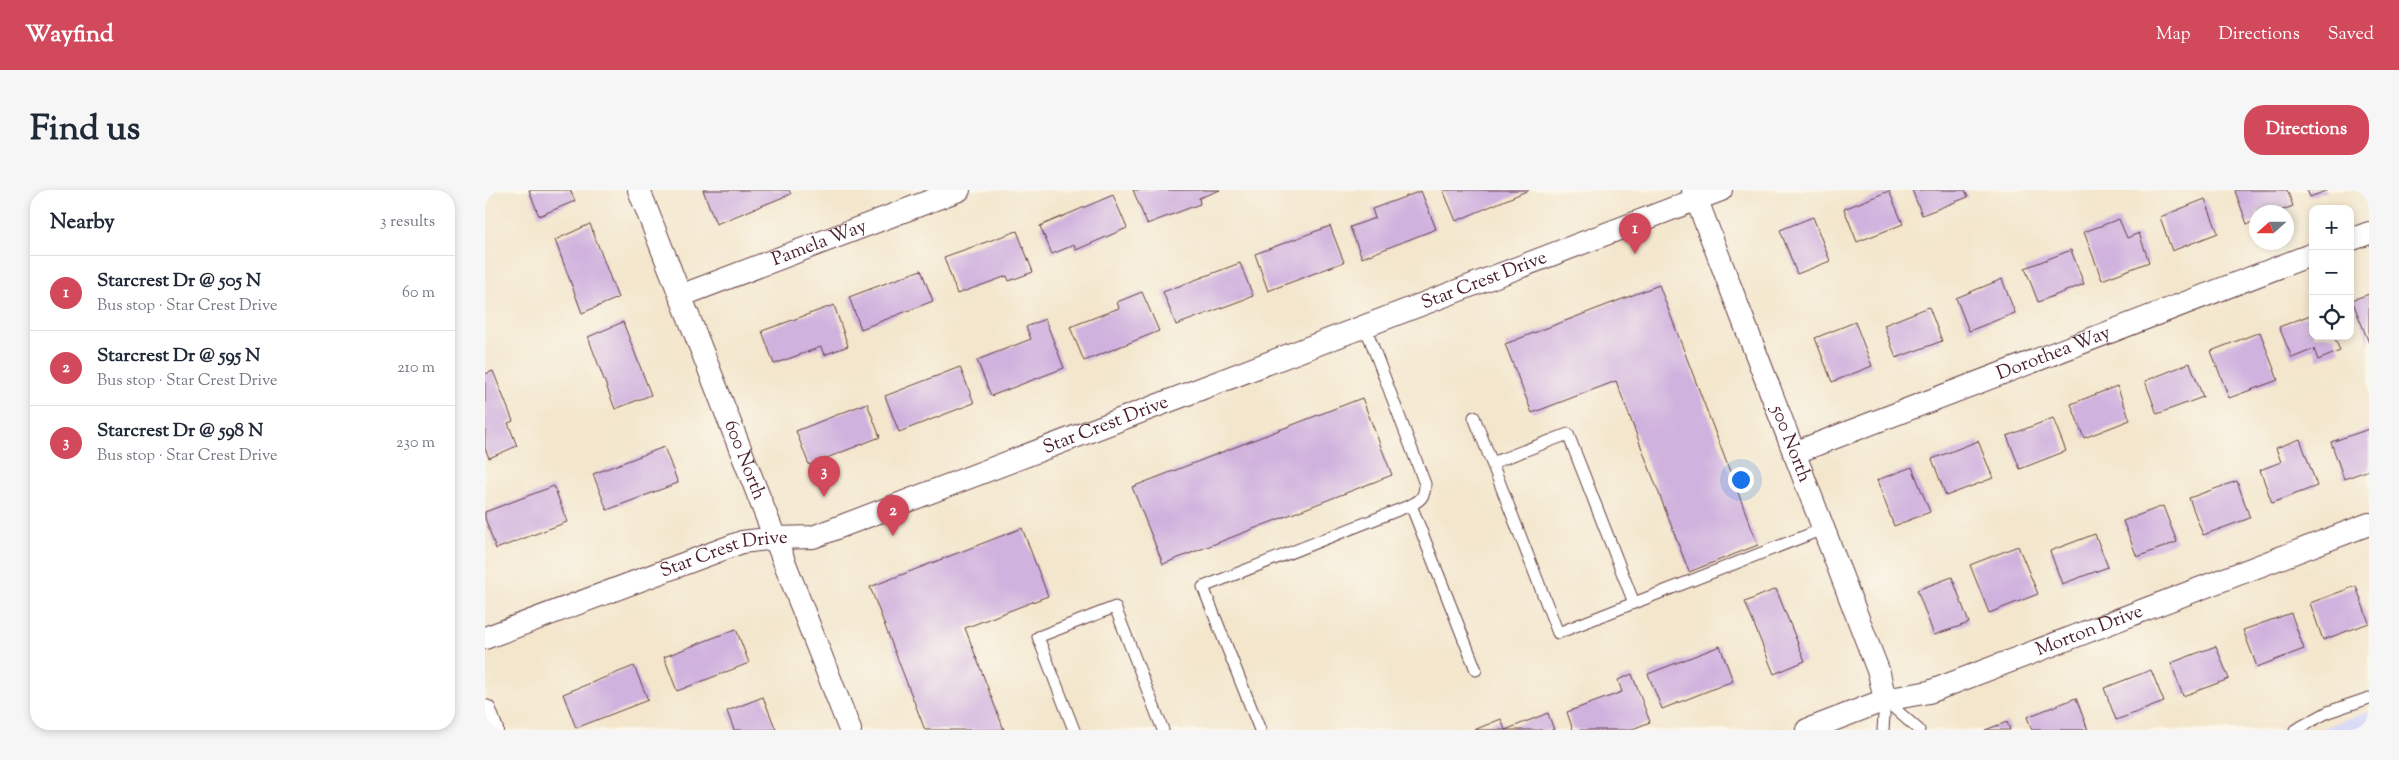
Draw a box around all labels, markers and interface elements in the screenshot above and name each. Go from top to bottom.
text: Wayfind [25,18,113,52]
text: Map [2156,22,2191,48]
text: Directions [2219,22,2300,48]
text: Saved [2328,22,2374,48]
text: Find us [30,105,140,156]
button: Directions [2244,105,2369,155]
north arrow [2249,205,2294,250]
map controls [2309,205,2354,340]
button: + [2309,205,2354,250]
text: Nearby [50,208,115,238]
text: 3 results [380,211,435,234]
street label: Pamela Way [768,213,871,273]
pin: 1 [1619,213,1651,254]
street label: Star Crest Drive [1417,244,1551,317]
button: − [2309,250,2354,295]
text: Starcrest Dr @ 505 N [97,268,261,295]
text: 1 [63,282,69,305]
text: 60 m [402,282,435,305]
text: Bus stop · Star Crest Drive [97,295,277,318]
button: locate [2309,295,2354,340]
street label: Dorothea Way [1993,319,2115,388]
text: Starcrest Dr @ 595 N [97,343,261,370]
text: 2 [62,357,70,380]
text: 210 m [397,357,435,380]
text: Bus stop · Star Crest Drive [97,370,277,393]
street label: Star Crest Drive [1039,389,1173,461]
street label: 500 North [1763,400,1818,486]
street label: 600 North [717,416,772,504]
text: Starcrest Dr @ 598 N [97,418,263,445]
text: 3 [63,432,69,455]
text: 230 m [396,432,435,455]
text: Bus stop · Star Crest Drive [97,445,277,468]
pin: 3 [808,456,840,497]
your location [1728,467,1754,493]
pin: 2 [877,495,909,536]
street label: Star Crest Drive [656,524,788,585]
street label: Morton Drive [2032,598,2147,663]

